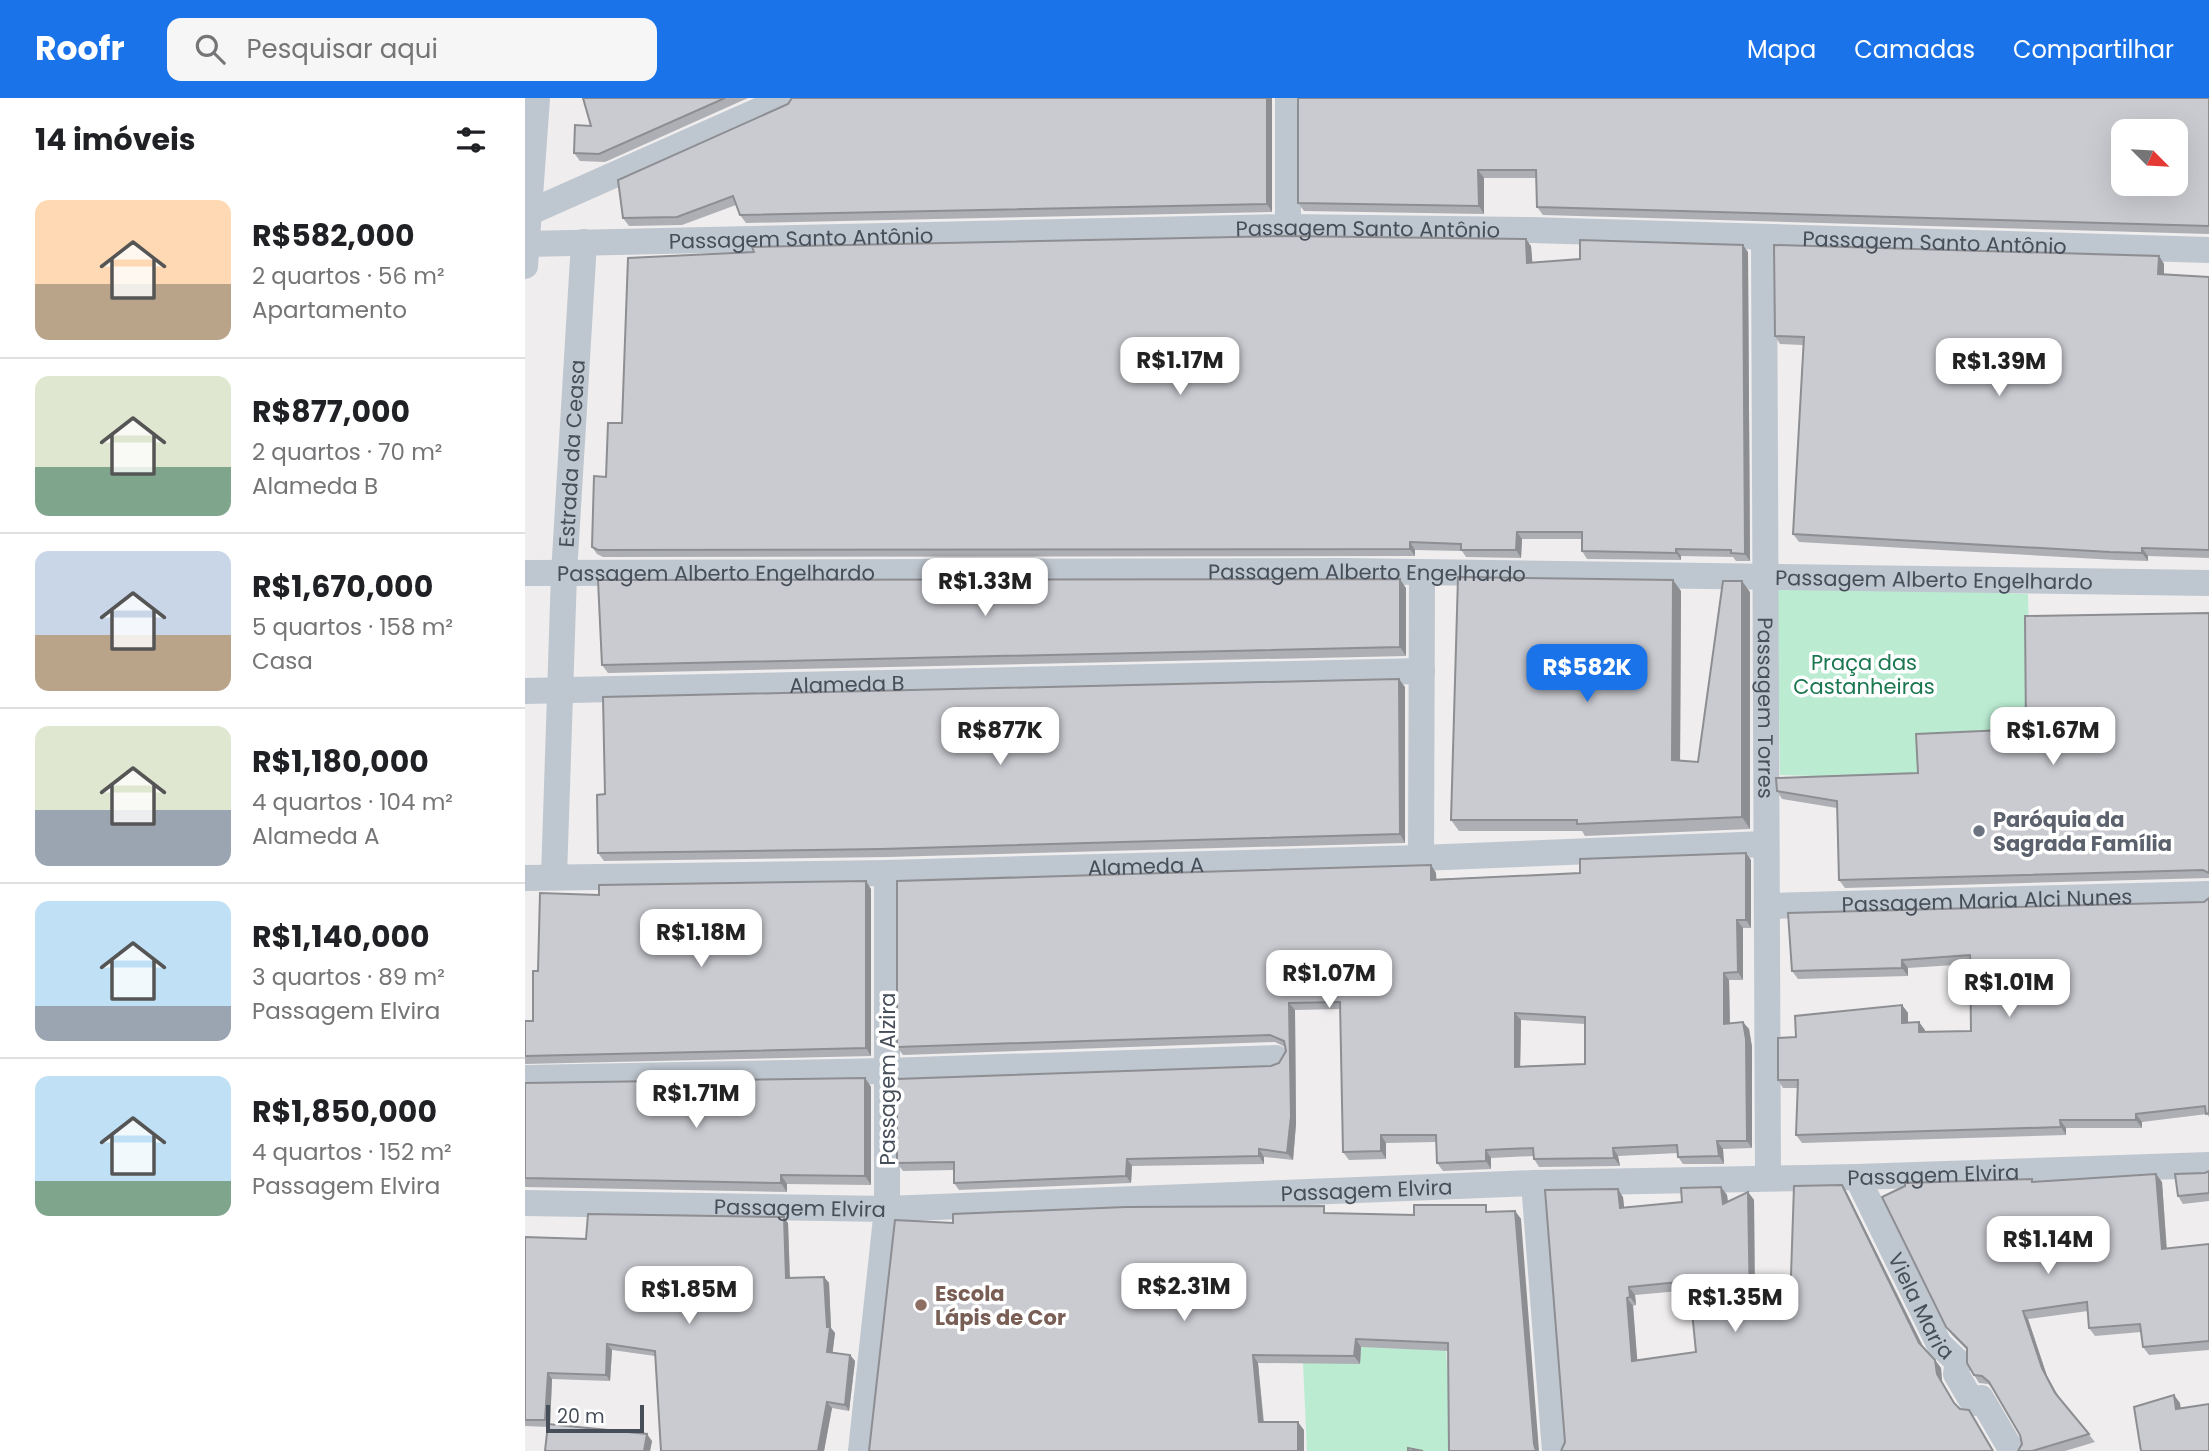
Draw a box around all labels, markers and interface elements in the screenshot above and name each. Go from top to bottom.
search box [167,18,657,81]
text: Roofr [35,25,125,72]
icon: search [191,30,229,68]
text: Pesquisar aqui [247,31,438,67]
text: Mapa [1747,33,1816,66]
text: Camadas [1854,33,1975,66]
text: Compartilhar [2013,33,2174,66]
text: 14 imóveis [35,118,196,161]
north arrow [2111,119,2187,196]
map controls [2111,119,2188,196]
icon: filters [452,121,490,159]
street label: Passagem Santo Antônio [1235,212,1500,244]
text: R$582,000 [252,214,415,257]
street label: Passagem Santo Antônio [668,220,933,255]
street label: Passagem Santo Antônio [1802,224,2067,260]
icon: home [91,228,175,312]
text: 2 quartos · 56 m² [252,260,445,292]
text: Apartamento [252,294,407,326]
pin: R$1.17M [1115,338,1245,397]
pin: R$1.39M [1934,338,2064,398]
text: R$1.17M [1136,344,1224,376]
text: R$1.39M [1952,345,2046,377]
street label: Estrada da Ceasa [551,359,591,548]
text: R$877,000 [252,390,410,433]
icon: home [91,404,175,488]
text: 2 quartos · 70 m² [252,436,442,468]
text: Alameda B [252,470,378,502]
street label: Passagem Alberto Engelhardo [1208,556,1526,588]
street label: Passagem Alberto Engelhardo [557,558,875,587]
pin: R$1.33M [920,559,1050,618]
street label: Passagem Alberto Engelhardo [1775,562,2093,596]
text: R$1,670,000 [252,565,433,608]
text: R$1.33M [938,565,1032,597]
icon: home [91,579,175,663]
text: 5 quartos · 158 m² [252,611,453,643]
street label: Passagem Torres [1751,617,1781,799]
pin: R$582K [1530,644,1644,704]
text: Casa [252,645,313,677]
park label: Praça das Castanheiras [1793,648,1935,701]
text: R$582K [1542,651,1632,683]
street label: Alameda B [789,668,905,700]
pin: R$877K [943,708,1057,767]
pin: R$1.67M [1988,708,2118,767]
text: R$877K [957,714,1043,746]
text: R$1.67M [2006,714,2100,746]
text: R$1,180,000 [252,740,429,783]
icon: home [91,754,175,838]
text: 4 quartos · 104 m² [252,786,453,818]
place label: Paróquia da Sagrada Família [1993,805,2172,858]
text: Alameda A [252,820,379,852]
marker: Paróquia da Sagrada Família [1971,823,1987,839]
street label: Alameda A [1087,850,1204,882]
street label: Passagem Maria Alci Nunes [1841,882,2133,918]
pin: R$1.18M [636,910,766,969]
text: R$1,140,000 [252,915,430,958]
text: R$1.18M [656,916,746,948]
icon: home [91,929,175,1013]
pin: R$1.07M [1264,950,1394,1010]
text: R$1.07M [1282,957,1376,989]
pin: R$1.01M [1944,960,2074,1019]
text: 3 quartos · 89 m² [252,961,445,993]
text: R$1.01M [1964,966,2054,998]
street label: Passagem Alzira [873,993,902,1166]
text: Passagem Elvira [252,995,440,1027]
pin: R$1.71M [631,1070,761,1130]
text: R$1.71M [652,1077,740,1109]
text: R$1,850,000 [252,1090,437,1133]
icon: home [91,1104,175,1188]
text: 4 quartos · 152 m² [252,1136,452,1168]
street label: Passagem Elvira [1847,1157,2020,1192]
text: Passagem Elvira [252,1170,440,1202]
street label: Passagem Elvira [1280,1172,1453,1208]
street label: Passagem Elvira [714,1192,886,1223]
pin: R$1.14M [1983,1216,2113,1276]
text: R$1.14M [2003,1223,2093,1255]
street label: Viela Maria [1882,1247,1961,1366]
pin: R$2.31M [1119,1264,1249,1323]
pin: R$1.85M [624,1266,754,1326]
text: R$2.31M [1137,1270,1231,1302]
text: R$1.85M [641,1273,737,1305]
pin: R$1.35M [1670,1274,1800,1334]
place label: Escola Lápis de Cor [935,1279,1066,1332]
text: R$1.35M [1687,1281,1783,1313]
marker: Escola Lápis de Cor [913,1297,929,1313]
scale bar [546,1402,644,1434]
text: 20 m [557,1403,605,1430]

